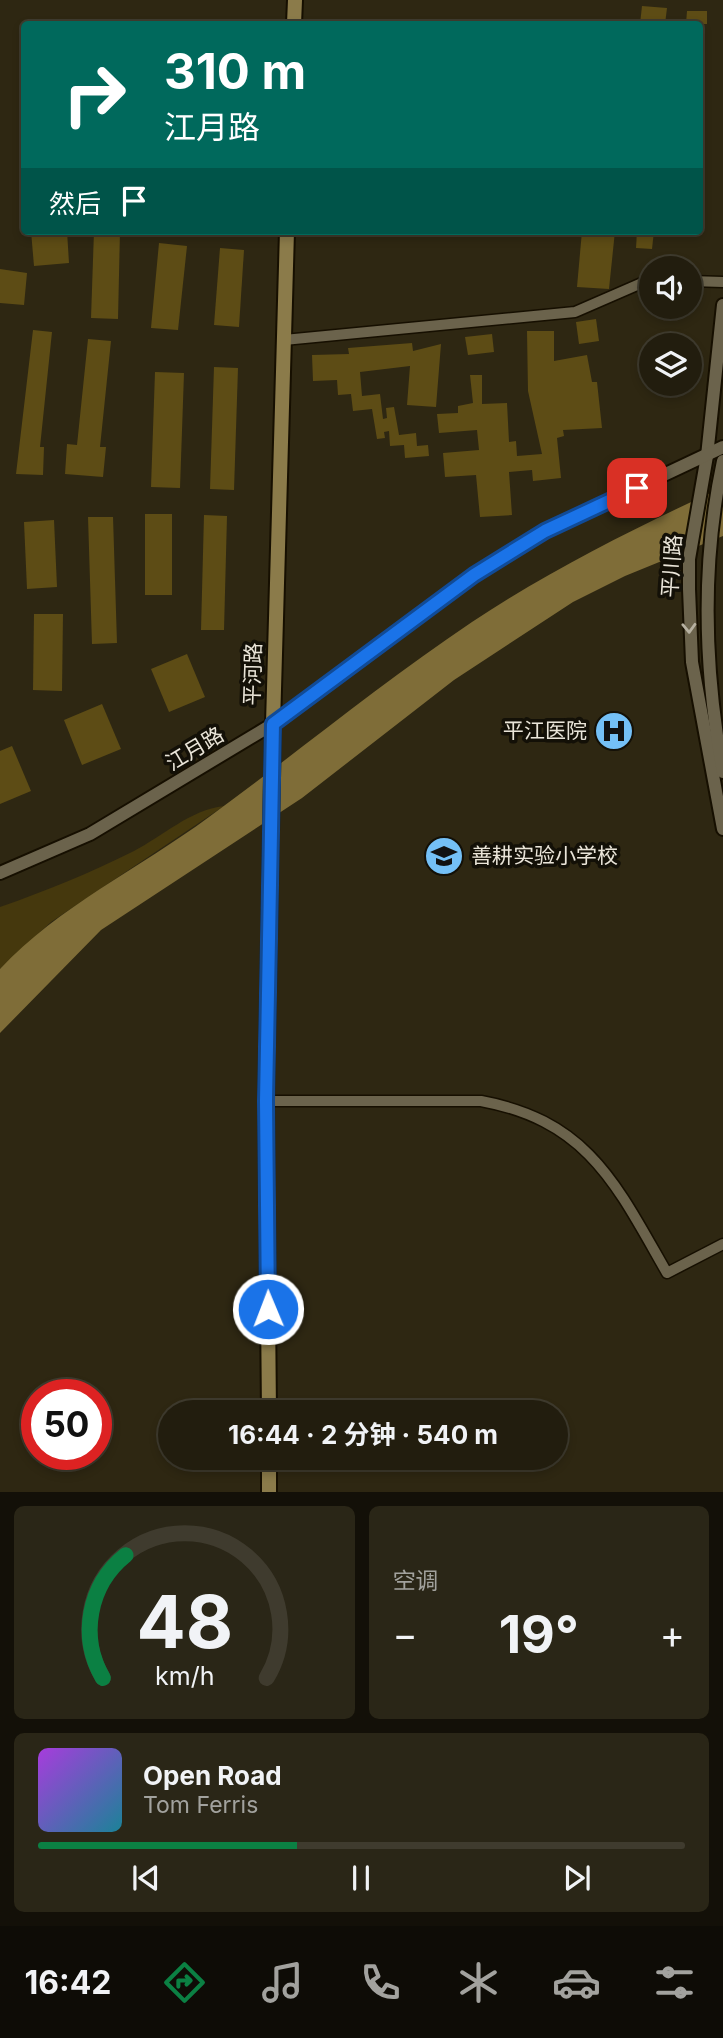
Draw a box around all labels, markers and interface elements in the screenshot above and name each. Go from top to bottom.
text: 310 m [164,42,306,101]
icon: right [49,49,140,140]
text: 江月路 [164,108,260,147]
icon: arrive [115,182,153,220]
text: 然后 [49,188,101,219]
map controls [639,256,702,396]
button: sound [639,256,702,319]
button: layers [639,333,702,396]
pin [607,458,667,518]
icon: arrive [618,469,656,507]
street label: 平川路 [657,534,686,598]
one-way arrow [682,622,697,633]
street label: 平河路 [239,642,266,706]
hospital icon: 平江医院 [593,710,635,752]
place label: 平江医院 [503,718,587,743]
street label: 江月路 [161,722,228,776]
school or university icon: 善耕实验小学校 [423,835,465,877]
place label: 善耕实验小学校 [471,843,618,868]
position arrow [231,1272,305,1346]
speed limit sign: 50 [21,1379,112,1470]
text: 16:44 · 2 分钟 · 540 m [228,1419,498,1450]
text: 空调 [393,1567,439,1595]
text: 48 [136,1578,233,1667]
text: 19° [499,1603,579,1666]
text: − [393,1611,418,1657]
text: + [660,1611,685,1657]
text: km/h [155,1661,214,1691]
text: Open Road [143,1760,282,1791]
text: Tom Ferris [143,1791,258,1819]
icon: previous [127,1859,165,1897]
icon: pause [342,1859,380,1897]
icon: next [558,1859,596,1897]
icon: directions [160,1958,209,2007]
icon: music [258,1958,307,2007]
icon: phone [356,1958,405,2007]
icon: climate [454,1958,503,2007]
icon: car [552,1958,601,2007]
icon: filters [650,1958,699,2007]
text: 16:42 [24,1963,111,2002]

